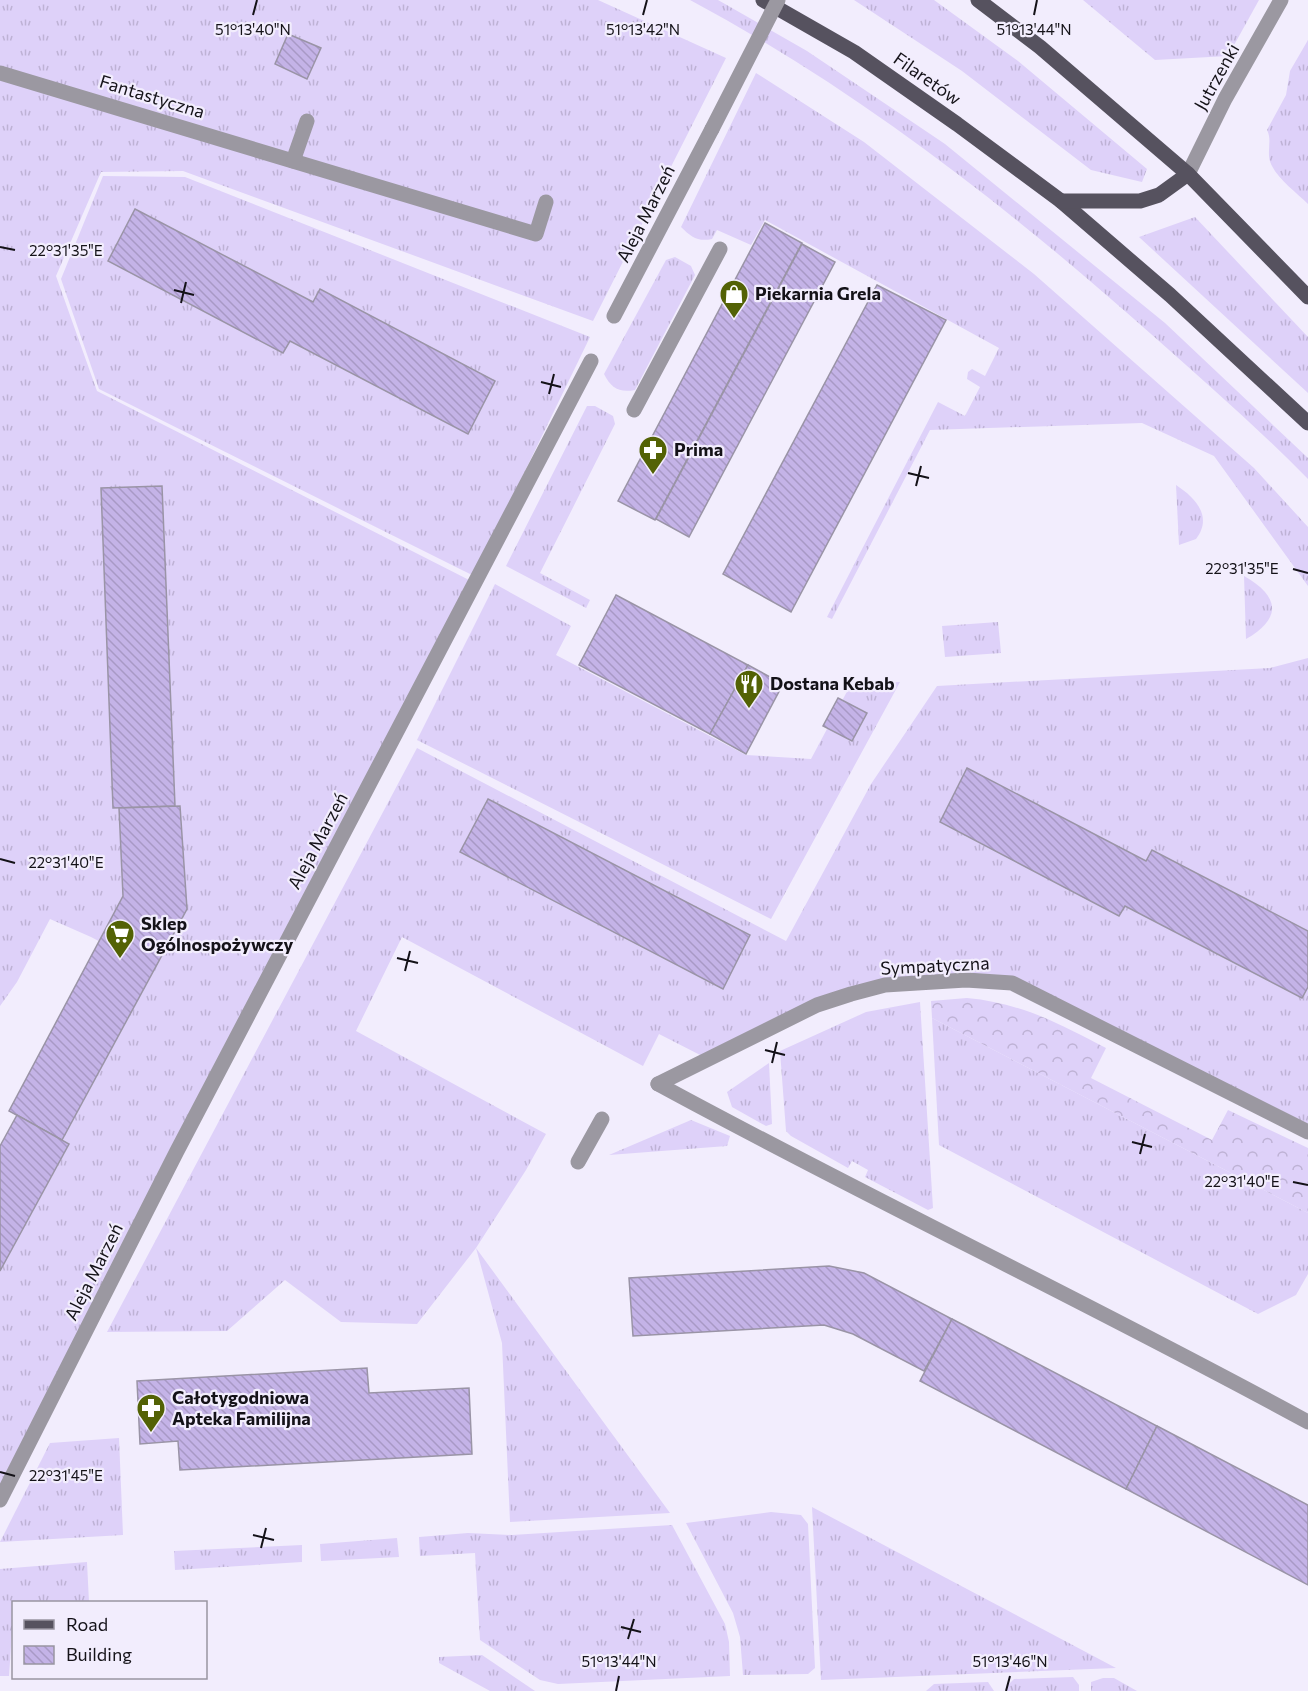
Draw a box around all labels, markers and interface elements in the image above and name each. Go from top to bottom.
text: 51°13'40"N [215,20,291,38]
text: 51°13'42"N [606,20,680,38]
text: 51°13'44"N [996,20,1072,38]
street label: Jutrzenki [1189,39,1243,114]
street label: Filaretów [890,47,966,109]
street label: Fantastyczna [97,70,207,122]
street label: Aleja Marzeń [611,161,679,266]
text: 22°31'35"E [29,241,103,259]
shop icon: Piekarnia Grela [718,278,750,320]
place label: Piekarnia Grela [755,282,881,304]
pharmacy icon: Prima [637,434,669,476]
place label: Prima [674,438,723,460]
text: 22°31'35"E [1205,559,1279,577]
restaurant icon: Dostana Kebab [733,668,765,710]
place label: Dostana Kebab [770,672,895,694]
street label: Aleja Marzeń [282,788,352,893]
text: 22°31'40"E [28,853,104,871]
place label: Sklep Ogólnospożywczy [141,912,293,955]
supermarket icon: Sklep Ogólnospożywczy [104,918,136,960]
street label: Sympatyczna [880,951,990,979]
text: 22°31'40"E [1204,1172,1280,1190]
street label: Aleja Marzeń [59,1219,127,1324]
place label: Całotygodniowa Apteka Familijna [172,1386,311,1429]
pharmacy icon: Całotygodniowa Apteka Familijna [135,1392,167,1434]
text: 22°31'45"E [29,1466,103,1484]
legend [12,1601,207,1679]
text: Road [66,1613,108,1635]
text: Building [66,1643,132,1665]
text: 51°13'44"N [581,1652,657,1670]
text: 51°13'46"N [972,1652,1048,1670]

